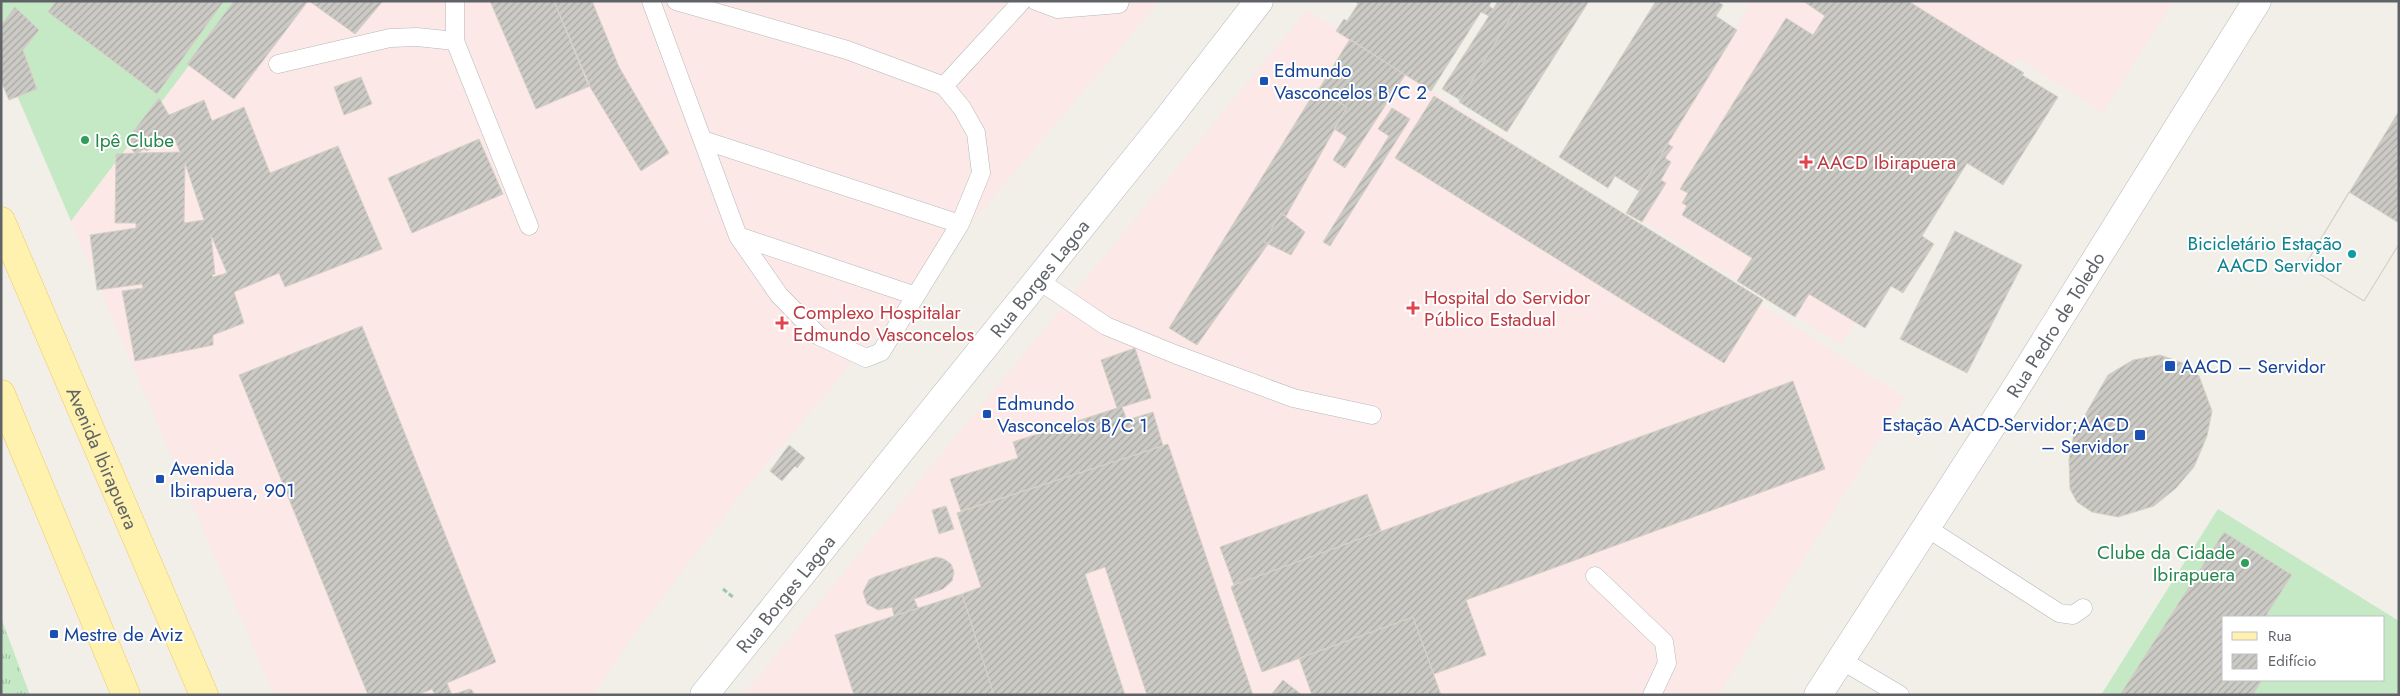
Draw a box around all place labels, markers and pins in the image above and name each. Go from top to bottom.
place label: Edmundo Vasconcelos B/C 2 [1274,57,1427,106]
marker: Edmundo Vasconcelos B/C 2 [1258,75,1270,87]
place label: Ipê Clube [95,127,174,154]
marker: Ipê Clube [79,134,91,146]
place label: AACD Ibirapuera [1817,149,1956,176]
marker: AACD Ibirapuera [1799,155,1813,169]
place label: Bicicletário Estação AACD Servidor [2187,230,2342,279]
marker: Bicicletário Estação AACD Servidor [2346,248,2358,260]
place label: Hospital do Servidor Público Estadual [1424,284,1591,333]
place label: Complexo Hospitalar Edmundo Vasconcelos [793,299,974,348]
marker: Hospital do Servidor Público Estadual [1406,301,1420,315]
marker: Complexo Hospitalar Edmundo Vasconcelos [775,316,789,330]
place label: AACD – Servidor [2181,353,2326,380]
marker: AACD – Servidor [2163,359,2177,373]
place label: Edmundo Vasconcelos B/C 1 [997,390,1148,439]
marker: Edmundo Vasconcelos B/C 1 [981,408,993,420]
place label: Estação AACD-Servidor;AACD – Servidor [1882,411,2129,460]
marker: Estação AACD-Servidor;AACD – Servidor [2133,428,2147,442]
place label: Avenida Ibirapuera, 901 [170,455,295,504]
marker: Avenida Ibirapuera, 901 [154,473,166,485]
place label: Clube da Cidade Ibirapuera [2097,539,2235,588]
marker: Clube da Cidade Ibirapuera [2239,557,2251,569]
place label: Mestre de Aviz [64,621,183,648]
marker: Mestre de Aviz [48,628,60,640]

